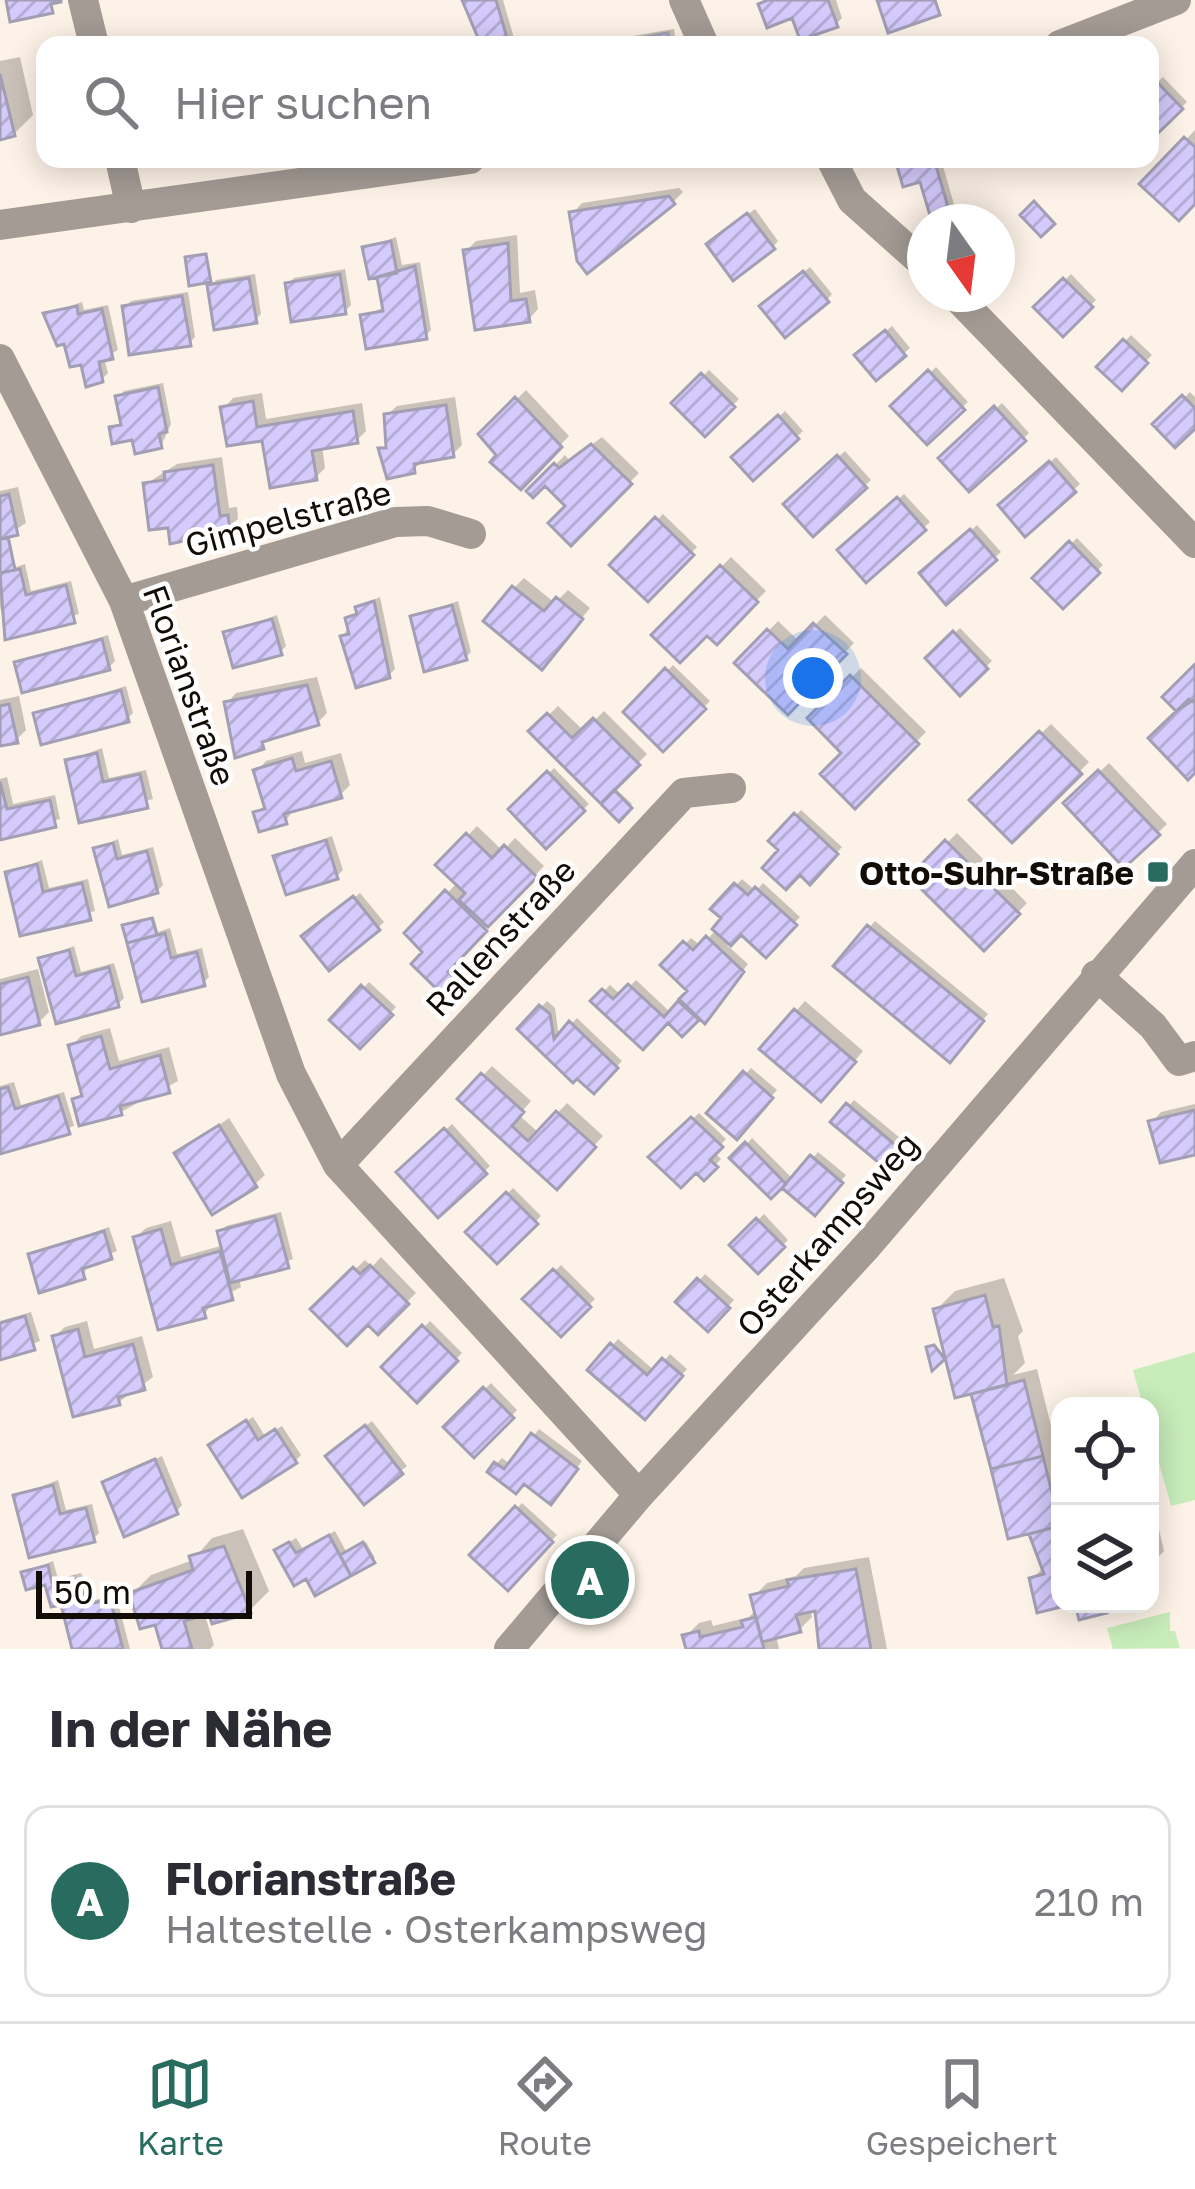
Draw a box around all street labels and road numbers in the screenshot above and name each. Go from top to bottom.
street label: Gimpelstraße [181,472,395,564]
street label: Florianstraße [136,579,244,791]
street label: Rallenstraße [417,850,583,1024]
street label: Osterkampsweg [728,1124,926,1344]

